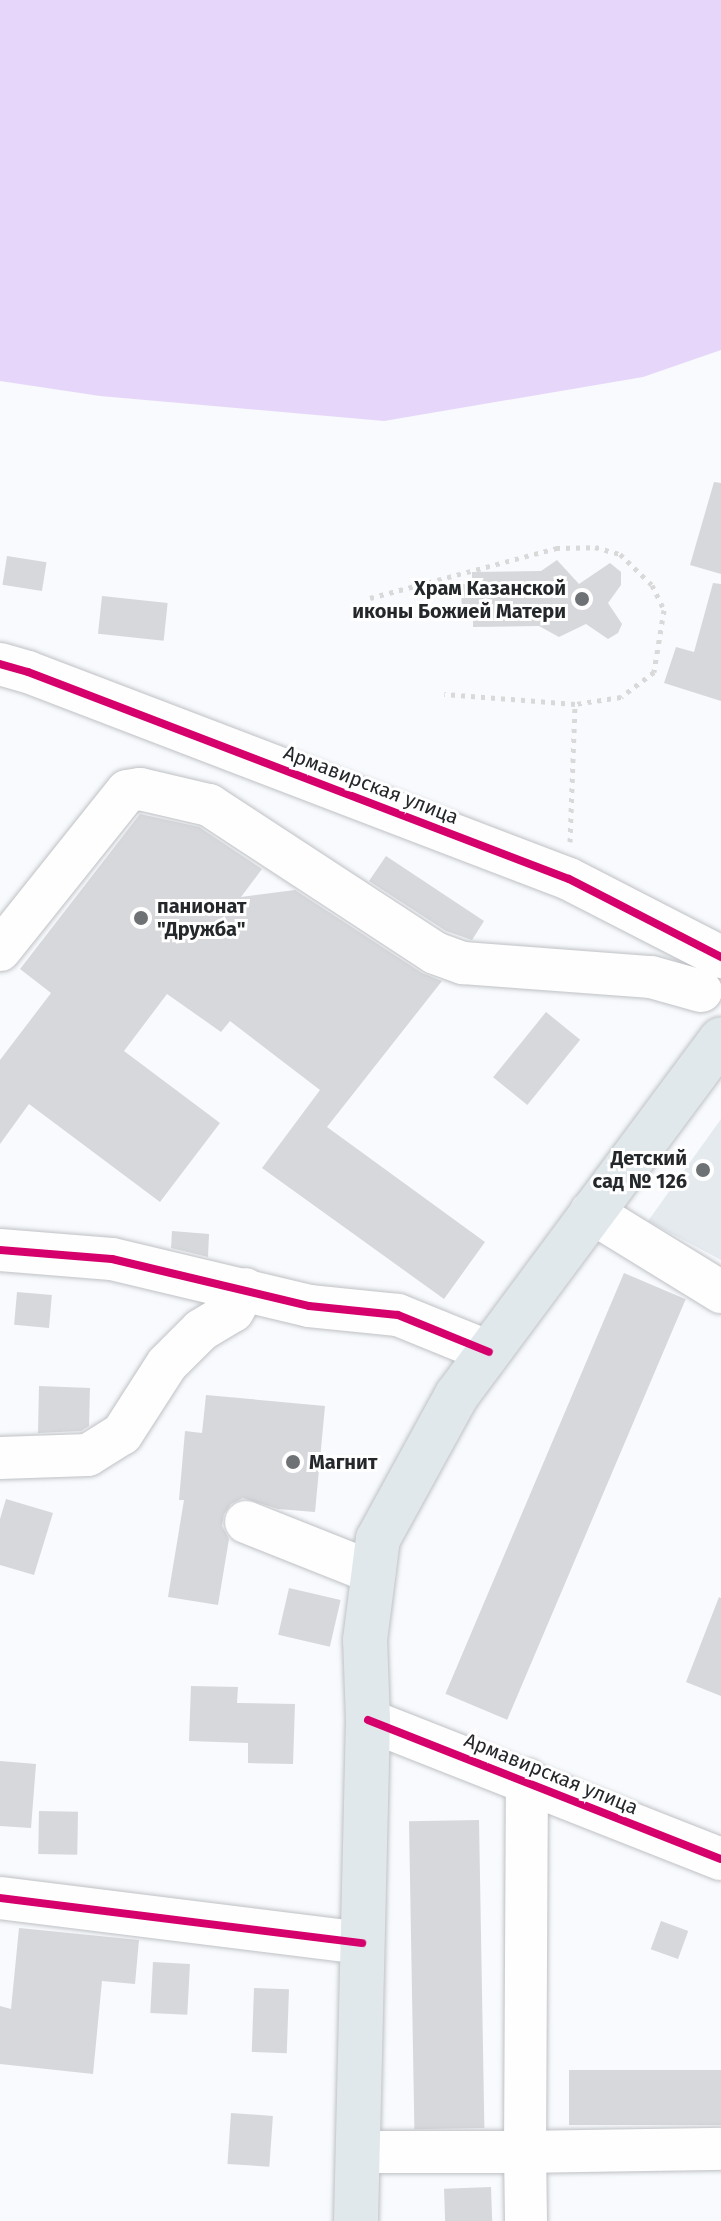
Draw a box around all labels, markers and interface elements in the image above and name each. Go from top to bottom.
place label: Храм Казанской иконы Божией Матери [352,576,566,623]
marker: Храм Казанской иконы Божией Матери [573,590,591,608]
street label: Армавирская улица [280,741,462,829]
place label: панионат "Дружба" [157,894,247,941]
marker: панионат "Дружба" [132,909,150,927]
place label: Детский сад № 126 [593,1146,687,1193]
marker: Детский сад № 126 [694,1161,712,1179]
place label: Магнит [309,1450,377,1474]
marker: Магнит [284,1453,302,1471]
street label: Армавирская улица [461,1728,641,1820]

